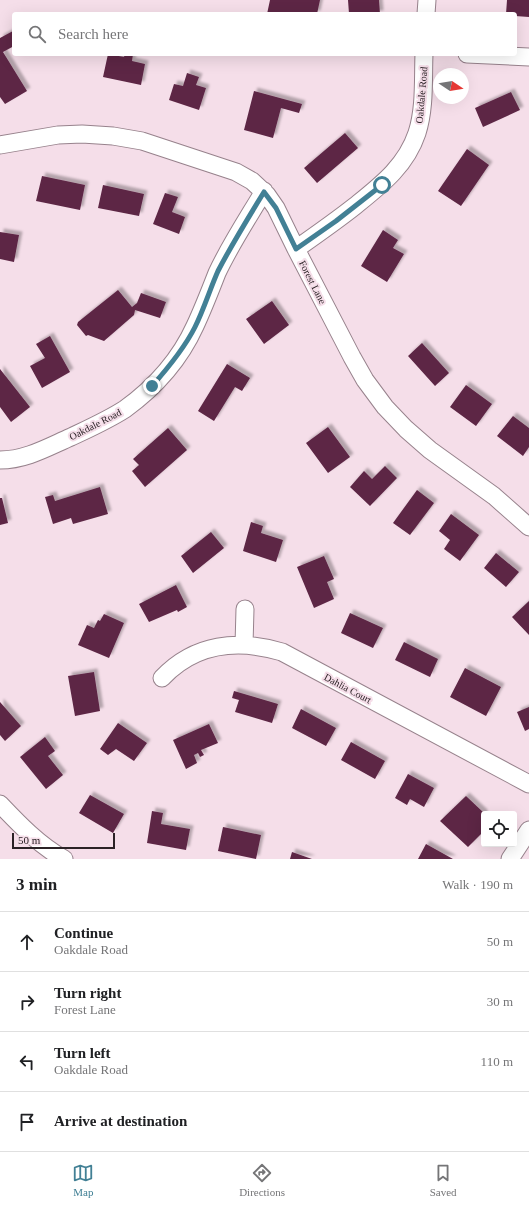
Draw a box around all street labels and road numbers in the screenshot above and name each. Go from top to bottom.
street label: Oakdale Road [414,66,429,124]
street label: Forest Lane [297,259,328,306]
street label: Oakdale Road [67,407,123,442]
street label: Dahlia Court [322,671,373,706]

